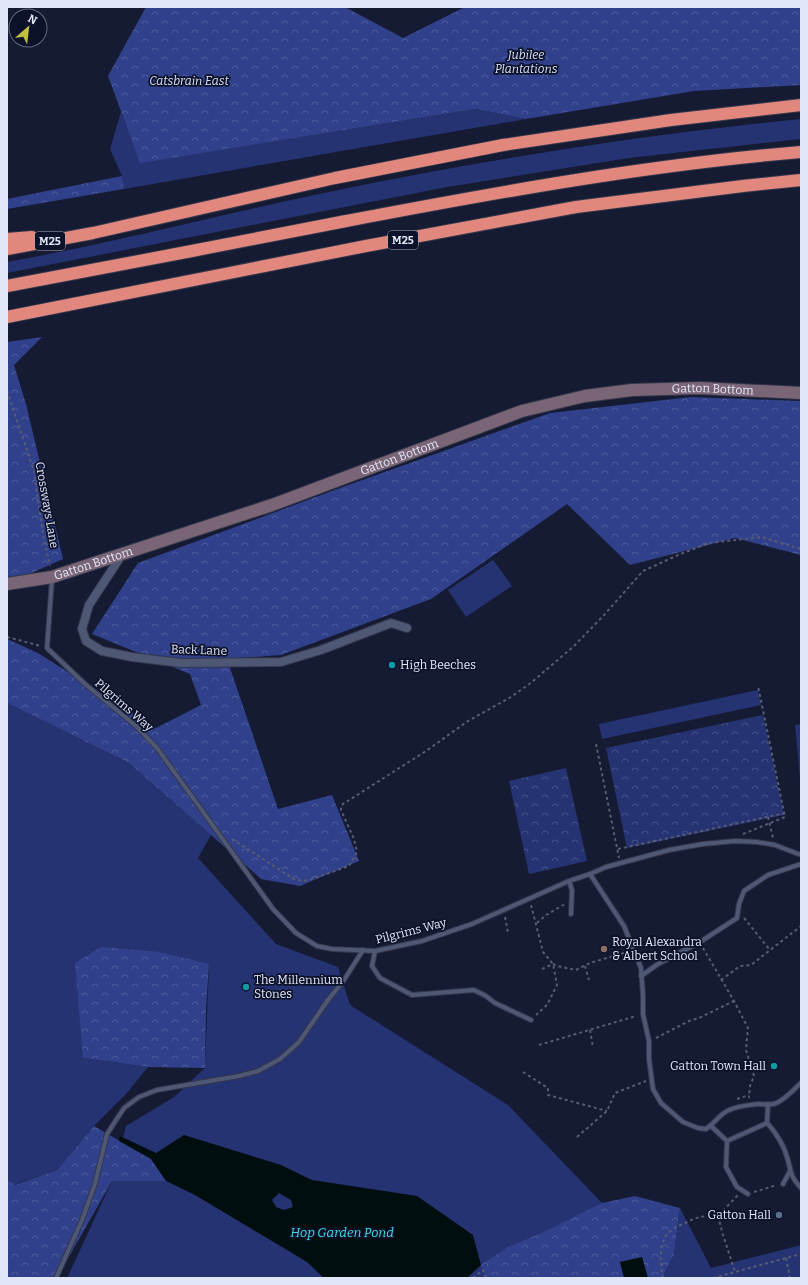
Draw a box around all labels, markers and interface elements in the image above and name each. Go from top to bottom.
north arrow [8,8,48,48]
text: N [26,12,40,28]
park label: Jubilee Plantations [495,48,558,76]
park label: Catsbrain East [149,74,229,88]
road number: M25 [388,231,418,249]
road number: M25 [35,232,65,250]
street label: Gatton Bottom [671,381,755,398]
street label: Gatton Bottom [358,436,441,478]
street label: Crossways Lane [33,461,61,549]
street label: Gatton Bottom [52,544,135,583]
street label: Back Lane [171,642,227,658]
place label: High Beeches [400,658,476,672]
marker: High Beeches [387,660,397,670]
street label: Pilgrims Way [92,676,157,735]
street label: Pilgrims Way [374,915,449,947]
place label: Royal Alexandra & Albert School [612,935,702,963]
marker: Royal Alexandra & Albert School [599,944,609,954]
place label: The Millennium Stones [254,973,343,1001]
marker: The Millennium Stones [241,982,251,992]
place label: Gatton Town Hall [670,1059,767,1073]
marker: Gatton Town Hall [769,1061,779,1071]
place label: Gatton Hall [707,1208,772,1222]
marker: Gatton Hall [774,1210,784,1220]
water label: Hop Garden Pond [290,1225,394,1240]

